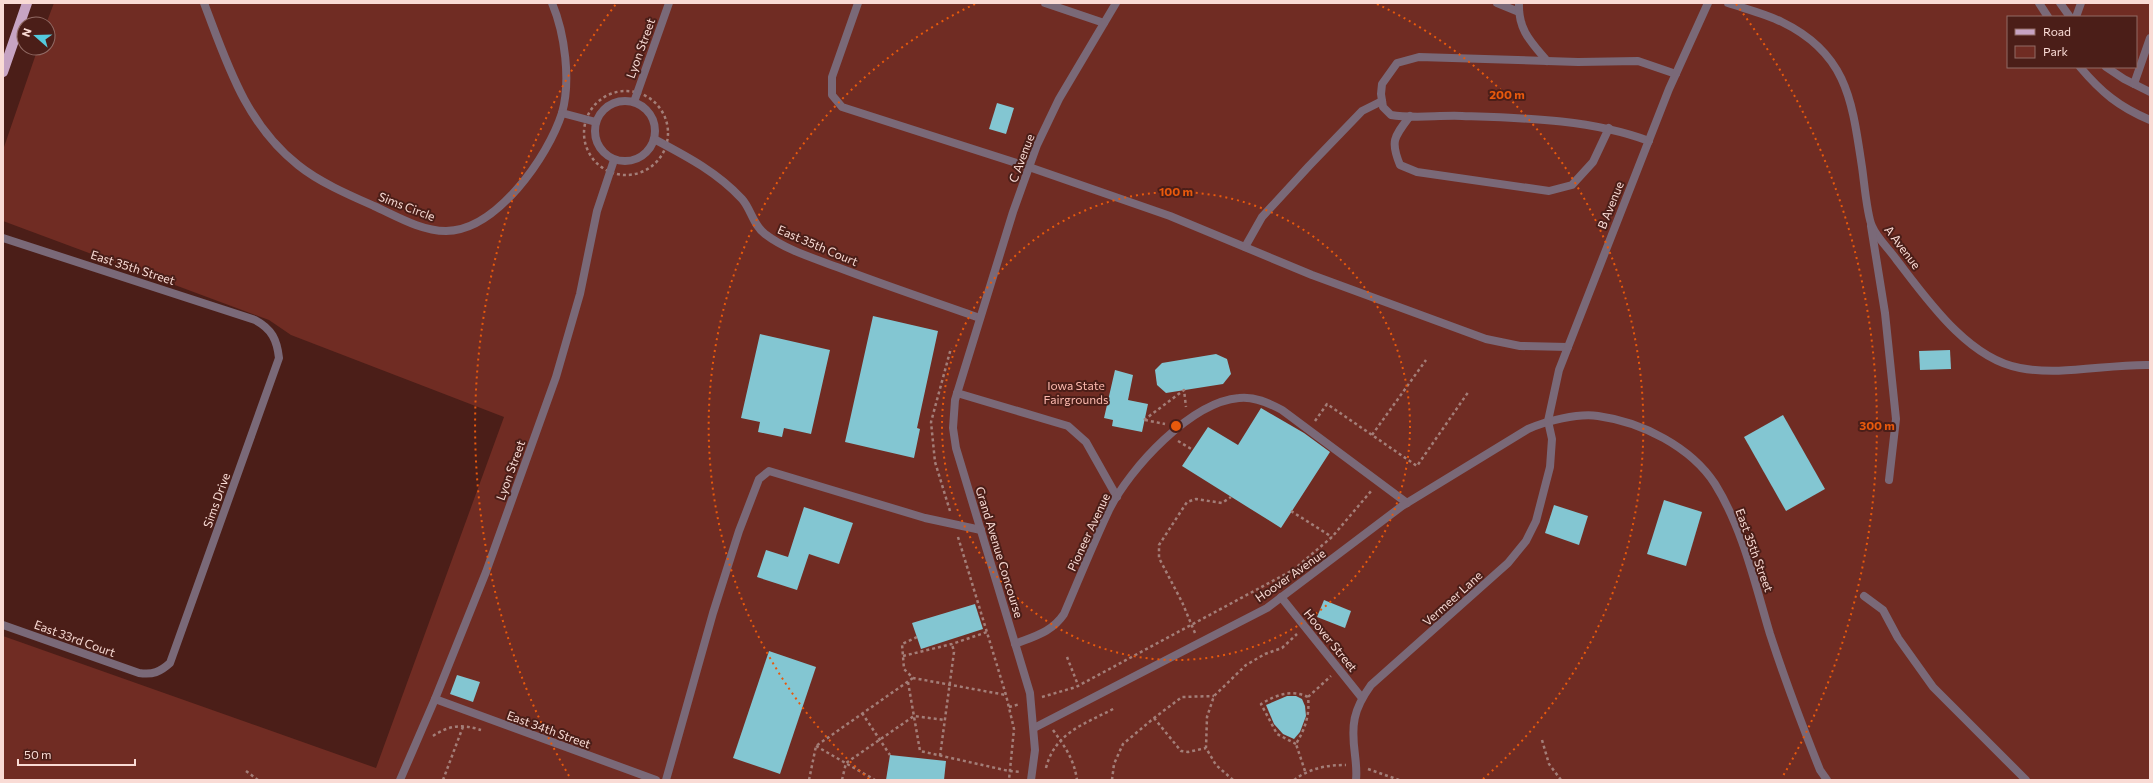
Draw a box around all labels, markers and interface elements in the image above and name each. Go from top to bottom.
north arrow [16,16,56,56]
street label: Lyon Street [623,16,657,80]
legend [2007,16,2137,68]
text: Road [2043,24,2071,38]
text: N [19,26,34,39]
text: Park [2043,44,2069,58]
text: 200 m [1489,87,1525,101]
street label: C Avenue [1005,132,1037,184]
street label: B Avenue [1594,179,1626,231]
text: 100 m [1159,184,1193,198]
street label: Sims Circle [377,189,437,223]
street label: East 35th Court [776,222,860,268]
street label: A Avenue [1882,223,1924,271]
street label: East 35th Street [89,247,177,287]
park label: Iowa State Fairgrounds [1043,378,1109,406]
text: 300 m [1859,418,1895,432]
centre of rings [1169,419,1183,433]
street label: Lyon Street [493,438,527,502]
street label: Sims Drive [200,471,232,529]
street label: Grand Avenue Concourse [973,485,1027,619]
street label: Pioneer Avenue [1064,491,1112,573]
street label: East 35th Street [1733,506,1777,594]
street label: Hoover Avenue [1252,546,1328,604]
street label: Vermeer Lane [1419,568,1485,628]
street label: Hoover Street [1302,606,1361,674]
street label: East 33rd Court [33,617,118,659]
street label: East 34th Street [505,707,593,751]
scale bar [18,741,135,767]
text: 50 m [24,747,52,761]

